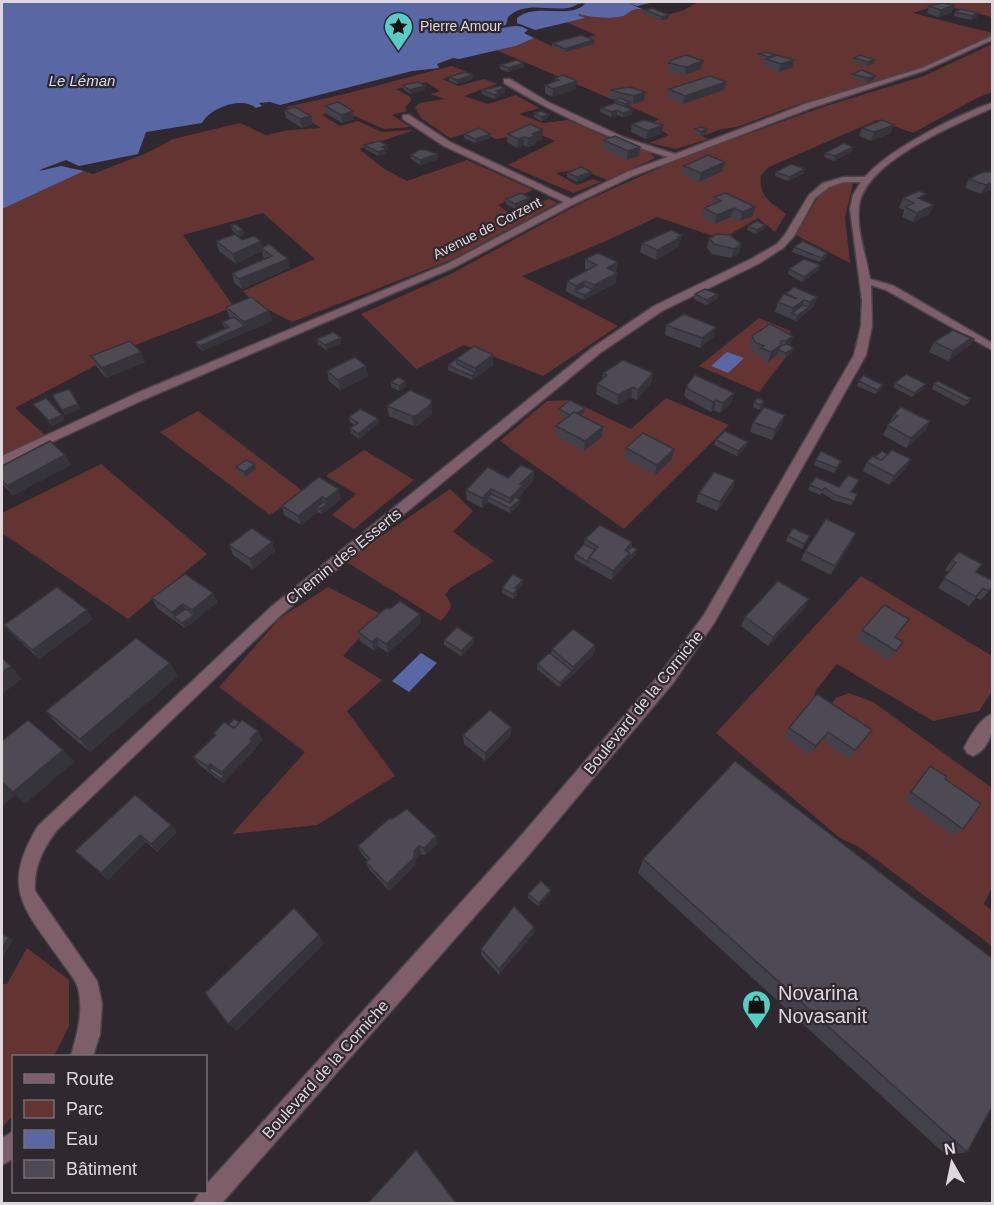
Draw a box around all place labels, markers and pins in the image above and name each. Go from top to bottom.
place icon: Pierre Amour [383,10,415,52]
place label: Pierre Amour [420,18,502,34]
place label: Novarina Novasanit [778,982,867,1027]
shop icon: Novarina Novasanit [741,988,773,1030]

